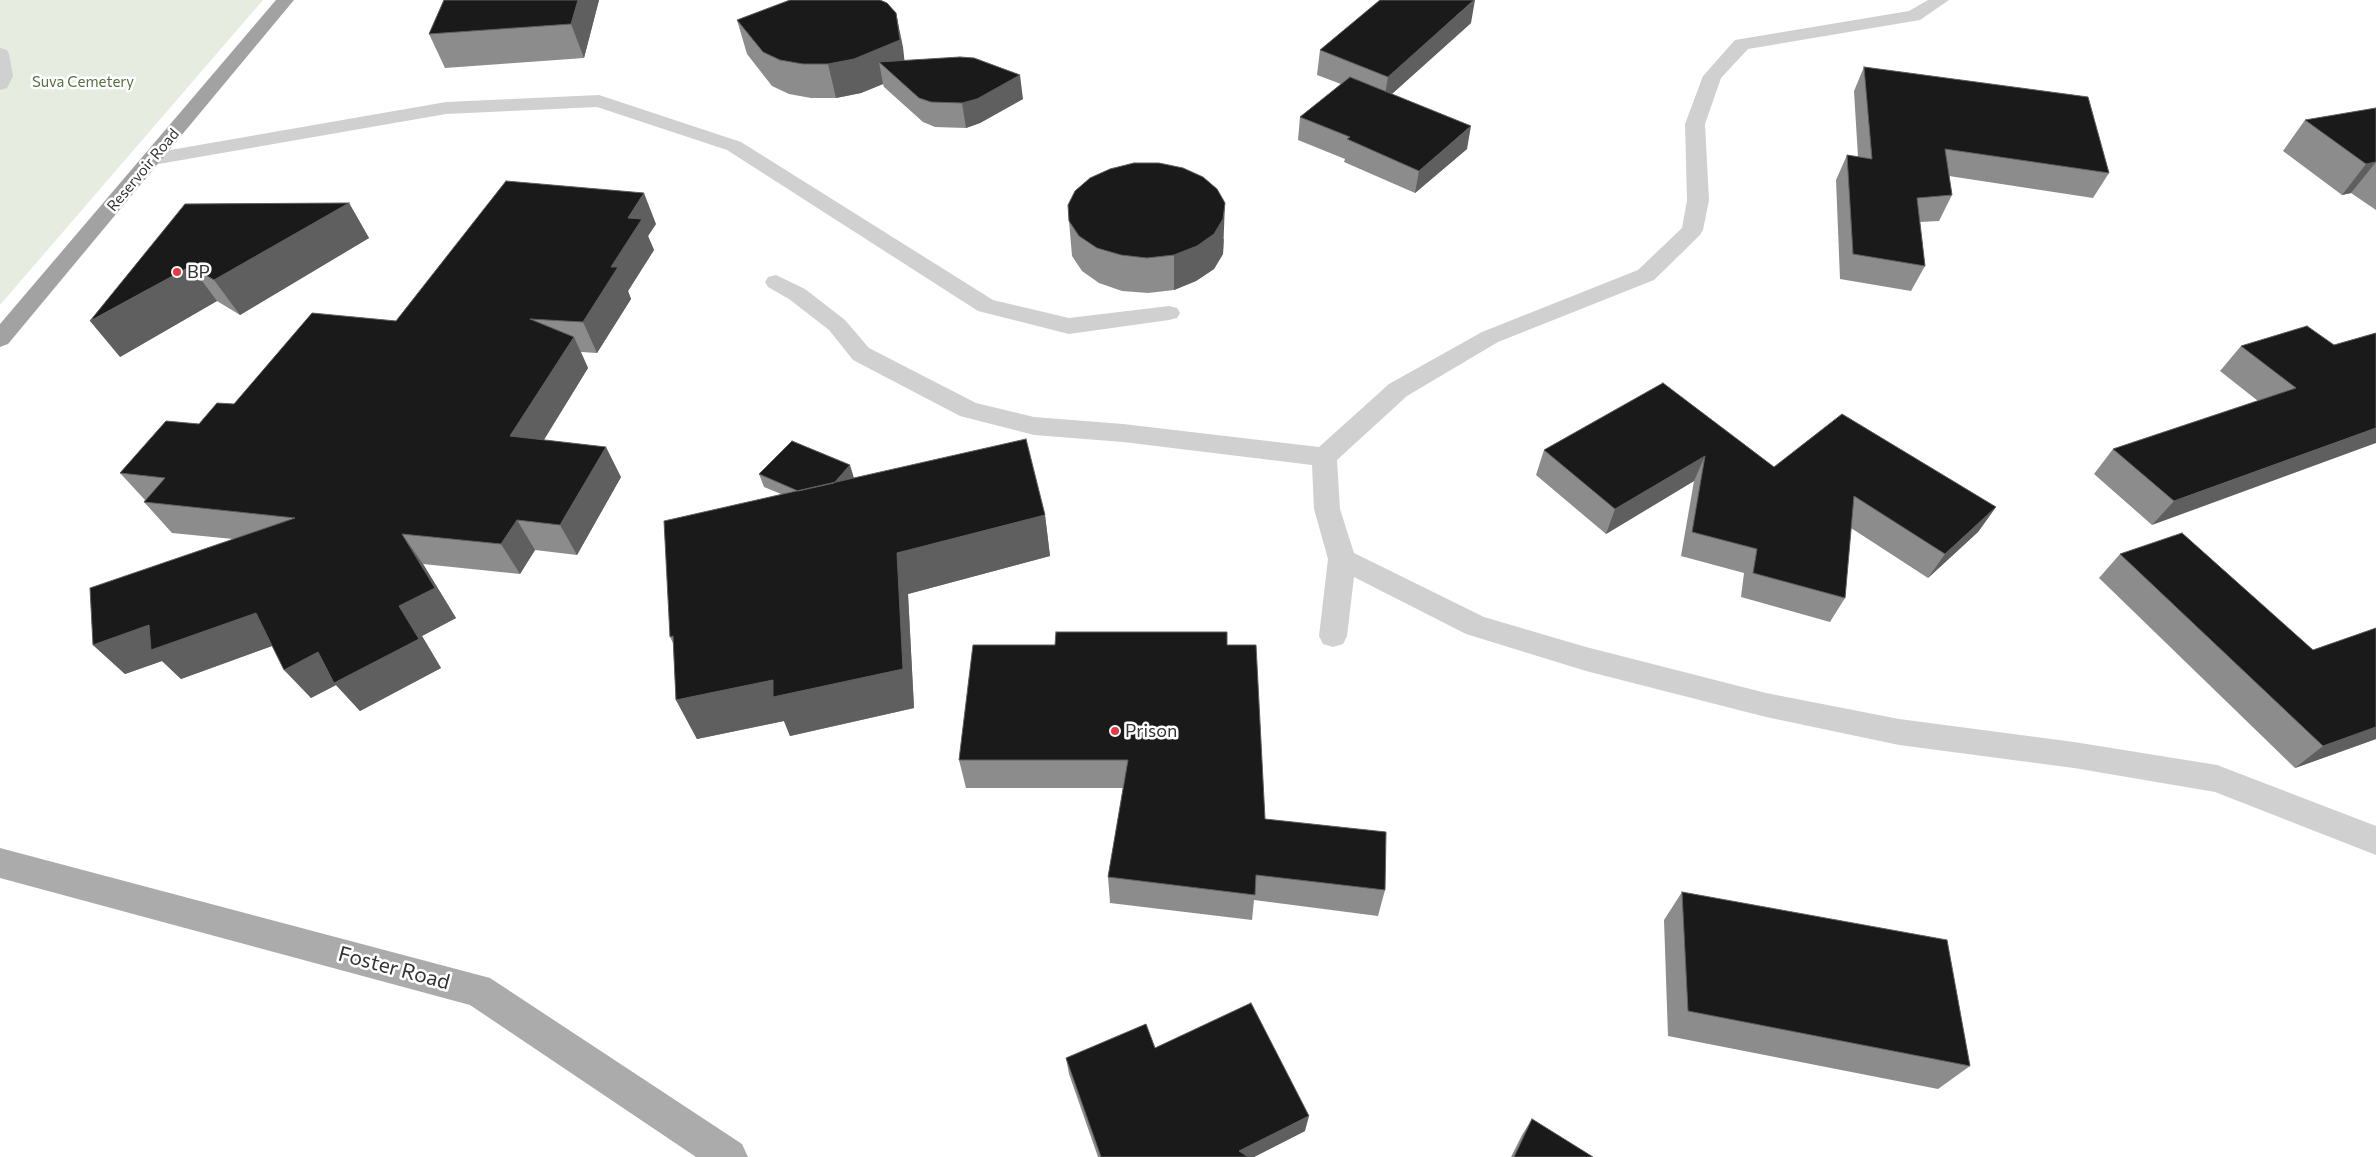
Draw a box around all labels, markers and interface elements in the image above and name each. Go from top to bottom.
park label: Suva Cemetery [32,73,134,91]
street label: Reservoir Road [103,125,183,215]
place label: BP [187,261,210,283]
marker: BP [171,266,183,278]
place label: Prison [1125,720,1177,742]
marker: Prison [1109,725,1121,737]
street label: Foster Road [335,941,453,995]

